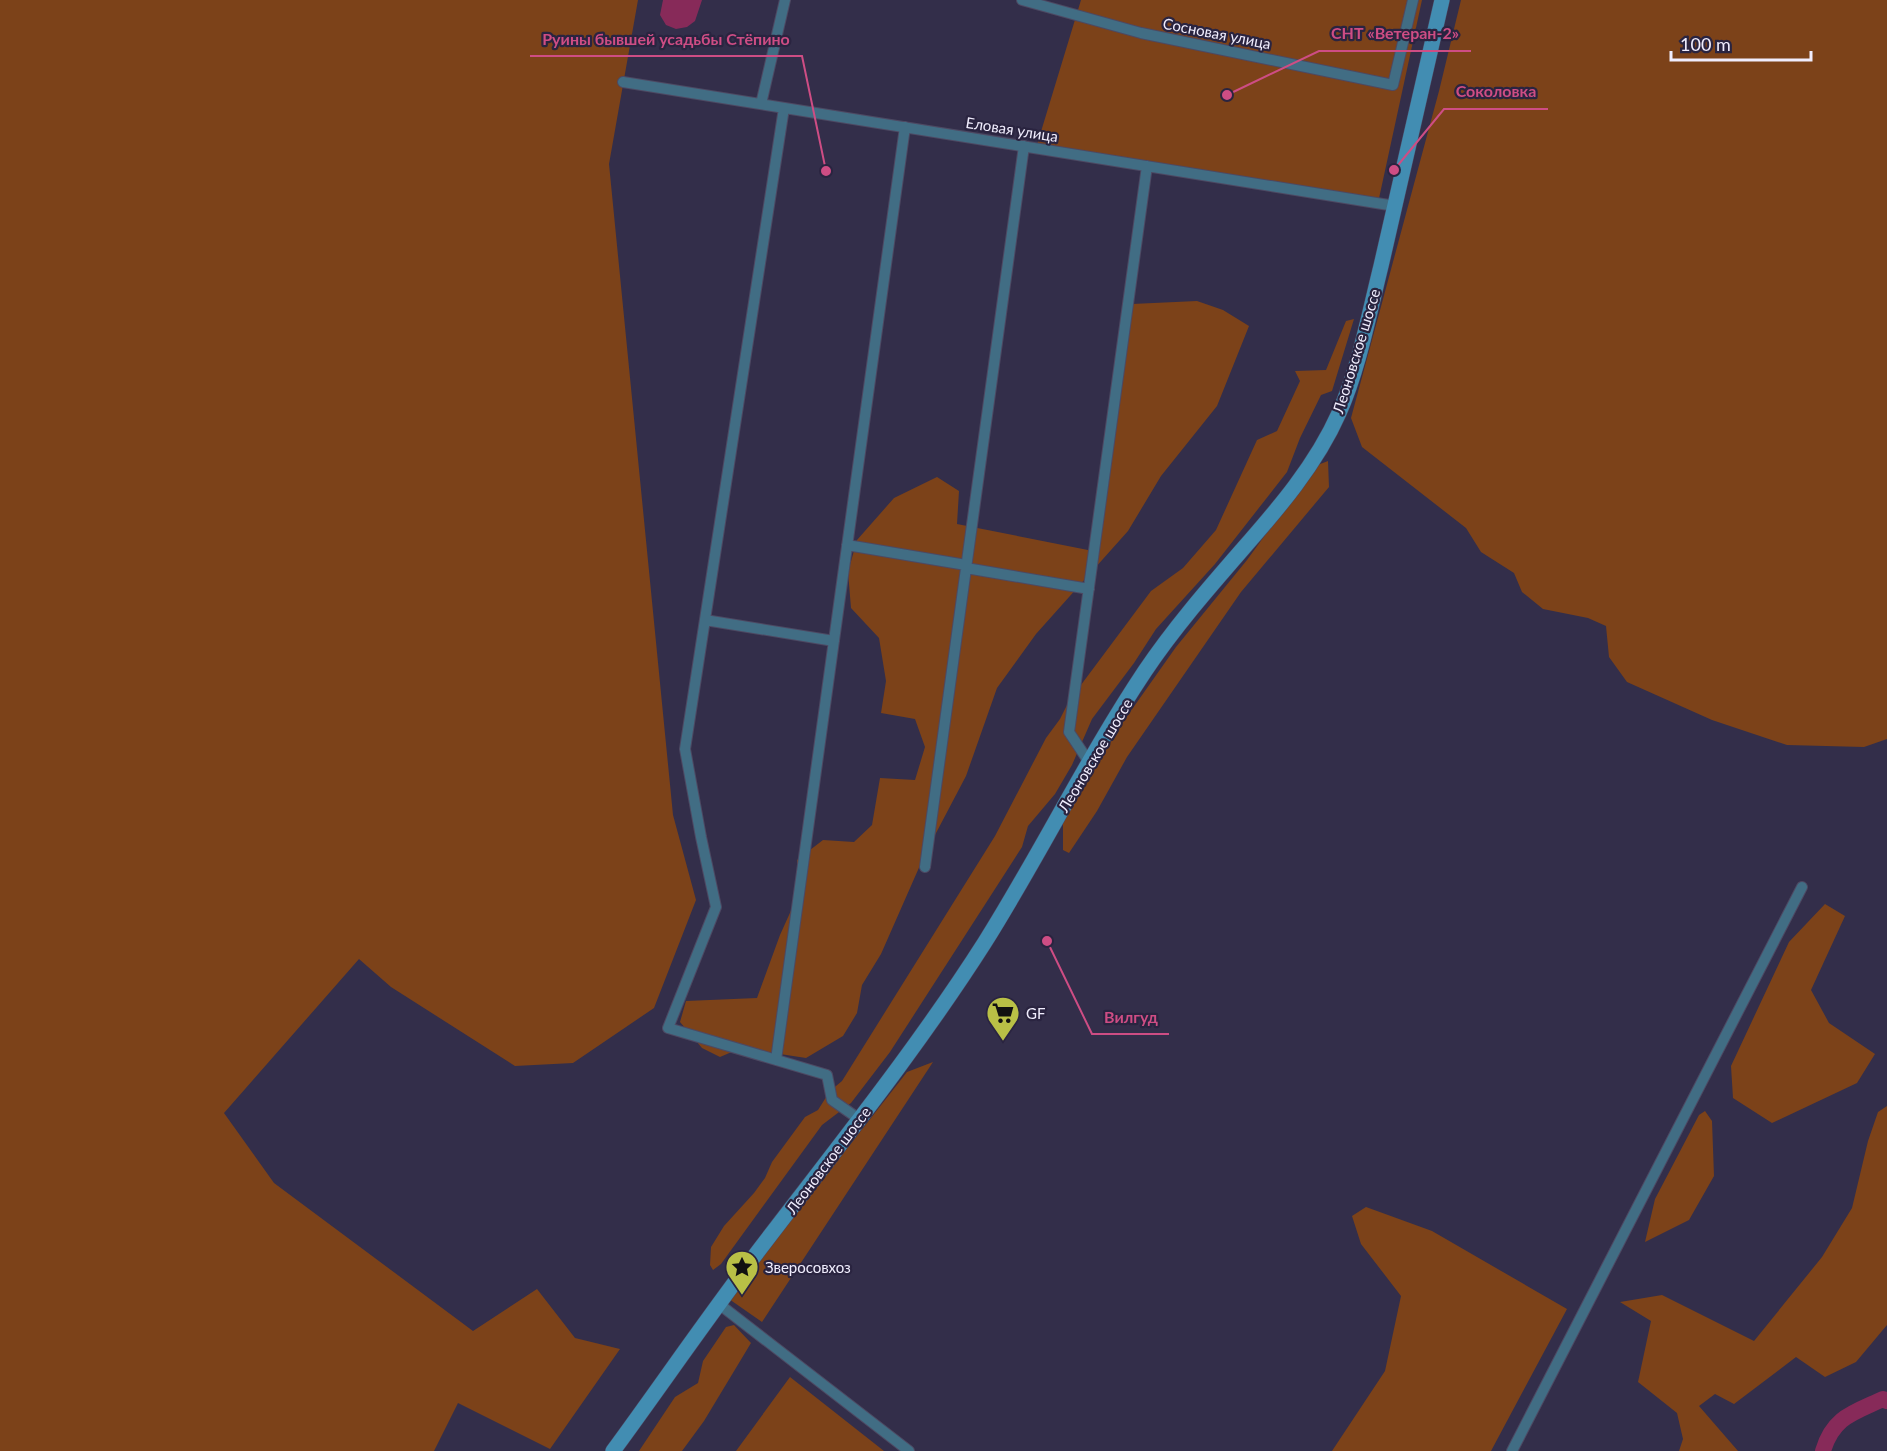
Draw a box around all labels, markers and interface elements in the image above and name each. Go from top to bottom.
street label: Сосновая улица [1161,14,1273,52]
callout: СНТ «Ветеран-2» [1319,17,1471,51]
callout: Руины бывшей усадьбы Стёпино [530,22,802,56]
text: СНТ «Ветеран-2» [1331,23,1459,42]
scale bar [1671,24,1810,62]
text: Руины бывшей усадьбы Стёпино [542,29,790,48]
text: 100 m [1680,33,1731,55]
callout: Соколовка [1444,75,1548,109]
text: Соколовка [1456,81,1536,100]
street label: Еловая улица [965,113,1059,145]
street label: Леоновское шоссе [1328,287,1384,416]
street label: Леоновское шоссе [1054,695,1136,816]
supermarket icon: GF [985,995,1021,1042]
callout: Вилгуд [1092,1000,1169,1034]
place label: GF [1026,1004,1045,1022]
text: Вилгуд [1104,1007,1158,1026]
street label: Леоновское шоссе [781,1103,874,1218]
place icon: Зверосовхоз [724,1249,760,1296]
place label: Зверосовхоз [765,1258,851,1276]

